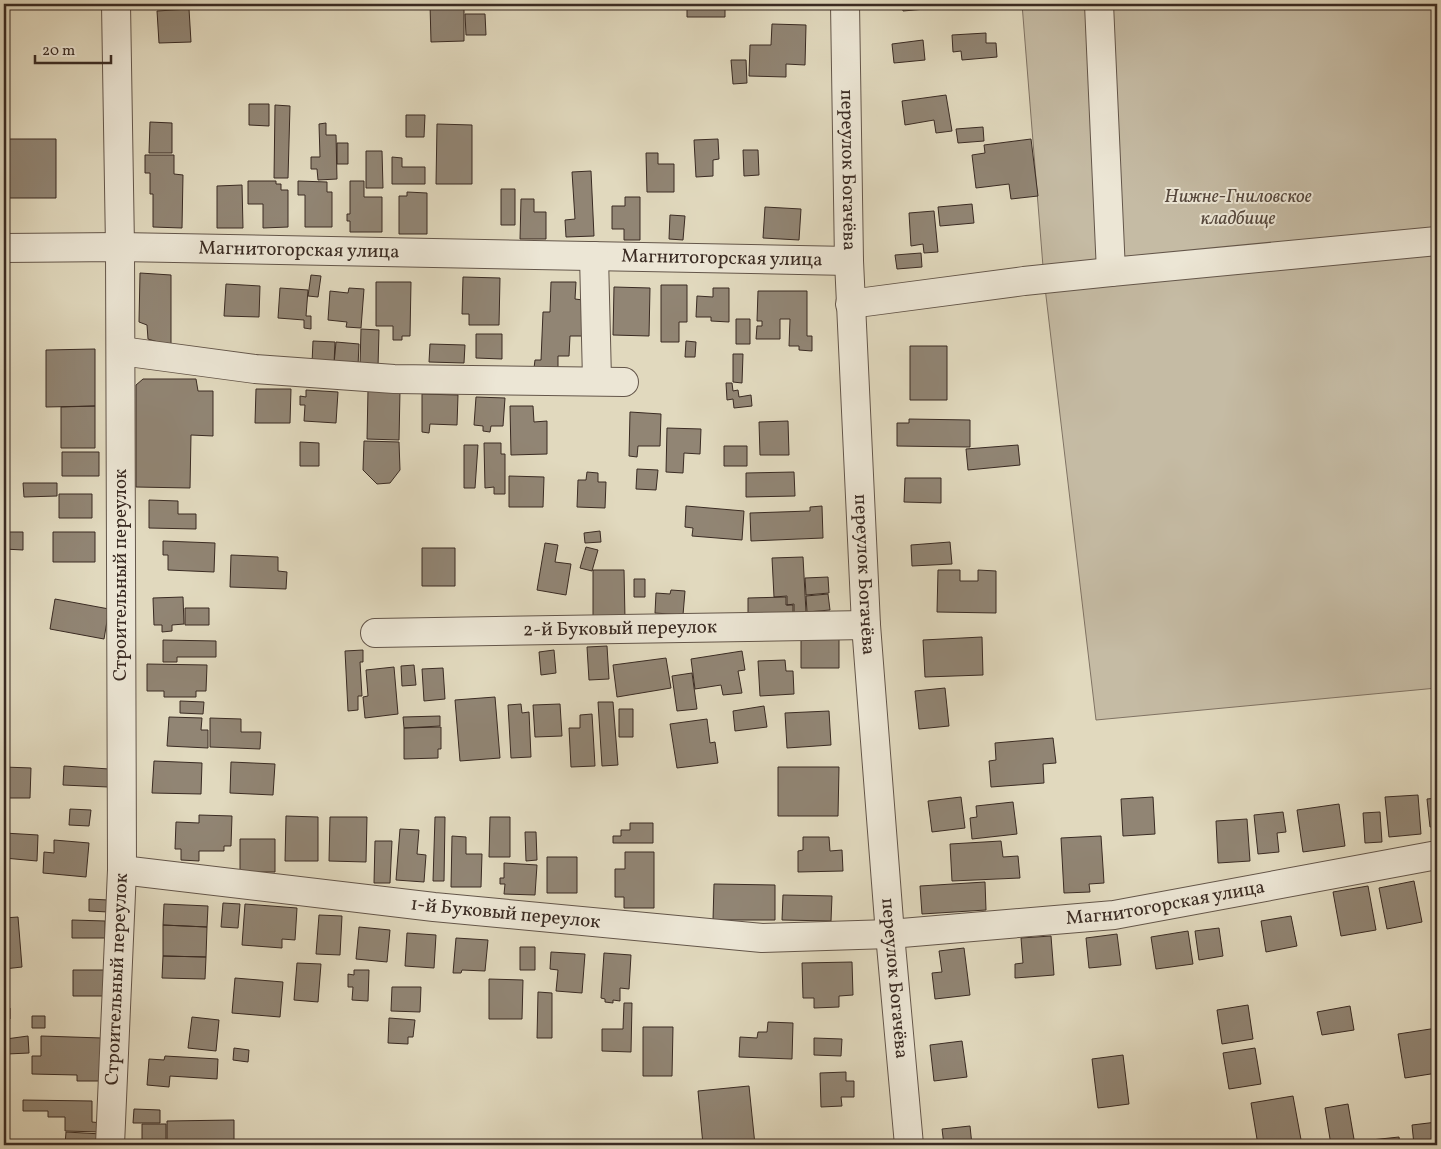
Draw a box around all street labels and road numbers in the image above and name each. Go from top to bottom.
street label: переулок Богачёва [833,89,862,251]
street label: Магнитогорская улица [198,236,400,265]
street label: Магнитогорская улица [621,244,823,273]
street label: Строительный переулок [108,469,134,681]
street label: переулок Богачёва [847,494,881,656]
street label: 2-й Буковый переулок [523,614,717,644]
street label: Строительный переулок [100,872,135,1086]
street label: Магнитогорская улица [1065,874,1267,932]
street label: 1-й Буковый переулок [409,891,602,936]
street label: переулок Богачёва [874,897,914,1060]

